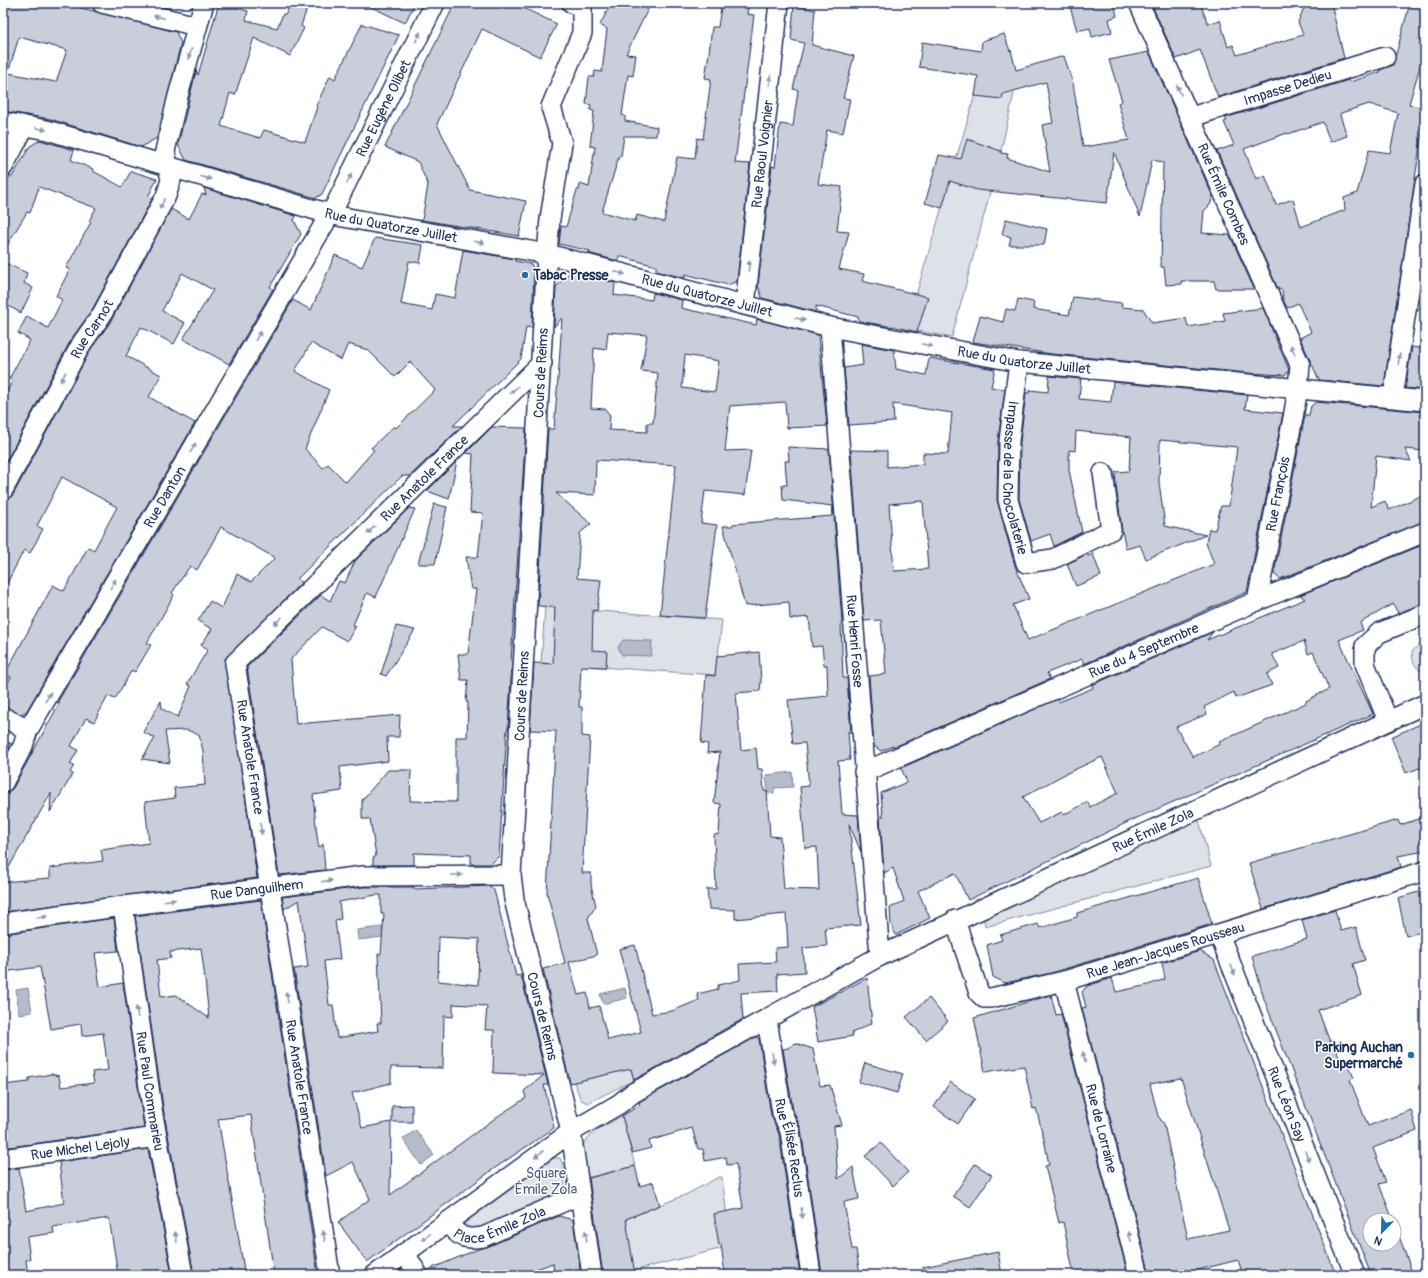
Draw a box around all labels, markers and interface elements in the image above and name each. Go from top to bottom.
one-way arrow [153,13,166,19]
one-way arrow [415,32,421,43]
one-way arrow [186,48,192,60]
street label: Rue Eugène Olibet [352,57,414,160]
street label: Impasse Dedieu [1242,66,1333,109]
one-way arrow [767,75,774,87]
one-way arrow [1176,84,1182,96]
street label: Rue Raoul Voignier [747,99,777,209]
one-way arrow [35,126,48,132]
street label: Rue Émile Combes [1194,141,1254,248]
one-way arrow [346,173,352,185]
one-way arrow [200,175,212,181]
one-way arrow [159,198,166,210]
street label: Rue du Quatorze Juillet [323,204,459,246]
one-way arrow [473,239,485,245]
one-way arrow [746,260,752,272]
place label: Tabac Presse [532,267,610,284]
marker: Tabac Presse [520,270,530,280]
one-way arrow [613,270,626,276]
street label: Rue du Quatorze Juillet [640,270,775,320]
street label: Rue Carnot [67,296,117,361]
one-way arrow [794,316,806,322]
street label: Cours de Reims [530,327,552,418]
one-way arrow [255,330,262,342]
one-way arrow [921,342,933,348]
street label: Rue du Quatorze Juillet [956,342,1092,377]
one-way arrow [1290,344,1296,356]
one-way arrow [1396,353,1402,365]
one-way arrow [60,371,66,383]
one-way arrow [509,385,519,395]
street label: Impasse de la Chocolaterie [999,400,1032,556]
street label: Rue Anatole France [377,431,472,525]
one-way arrow [189,442,196,454]
street label: Rue François [1262,454,1294,533]
street label: Rue Danton [140,463,189,531]
one-way arrow [366,525,376,535]
one-way arrow [110,578,117,590]
street label: Rue Henri Fosse [843,594,867,688]
one-way arrow [273,616,283,626]
street label: Rue du 4 Septembre [1086,619,1201,682]
street label: Cours de Reims [511,650,533,741]
one-way arrow [44,691,51,703]
street label: Rue Anatole France [233,698,267,816]
street label: Rue Émile Zola [1109,804,1196,856]
one-way arrow [258,823,264,835]
one-way arrow [451,872,464,878]
street label: Rue Danguilhem [209,875,304,904]
one-way arrow [321,877,333,884]
one-way arrow [164,897,176,903]
one-way arrow [36,914,48,920]
street label: Rue Jean-Jacques Rousseau [1084,918,1247,982]
one-way arrow [1231,964,1237,976]
street label: Cours de Reims [524,970,562,1063]
one-way arrow [284,991,290,1003]
one-way arrow [134,1006,140,1018]
street label: Rue Anatole France [282,1018,316,1136]
street label: Rue Paul Commarieu [133,1030,168,1152]
place label: Parking Auchan Supermarché [1315,1039,1404,1072]
marker: Parking Auchan Supermarché [1406,1050,1416,1060]
one-way arrow [1080,1051,1086,1063]
one-way arrow [771,1052,777,1064]
street label: Rue Léon Say [1264,1064,1309,1144]
street label: Rue de Lorraine [1082,1082,1121,1175]
street label: Rue Élisée Reclus [771,1097,808,1199]
street label: Rue Michel Lejoly [30,1133,131,1163]
one-way arrow [534,1150,545,1159]
one-way arrow [1305,1150,1311,1162]
park label: Square Émile Zola [515,1165,577,1198]
street label: Place Émile Zola [450,1202,548,1247]
one-way arrow [799,1207,805,1219]
north arrow [1362,1212,1402,1252]
one-way arrow [321,1230,327,1243]
one-way arrow [582,1230,588,1243]
one-way arrow [173,1231,179,1243]
one-way arrow [1127,1231,1133,1243]
one-way arrow [421,1233,432,1242]
text: N [1372,1233,1384,1248]

